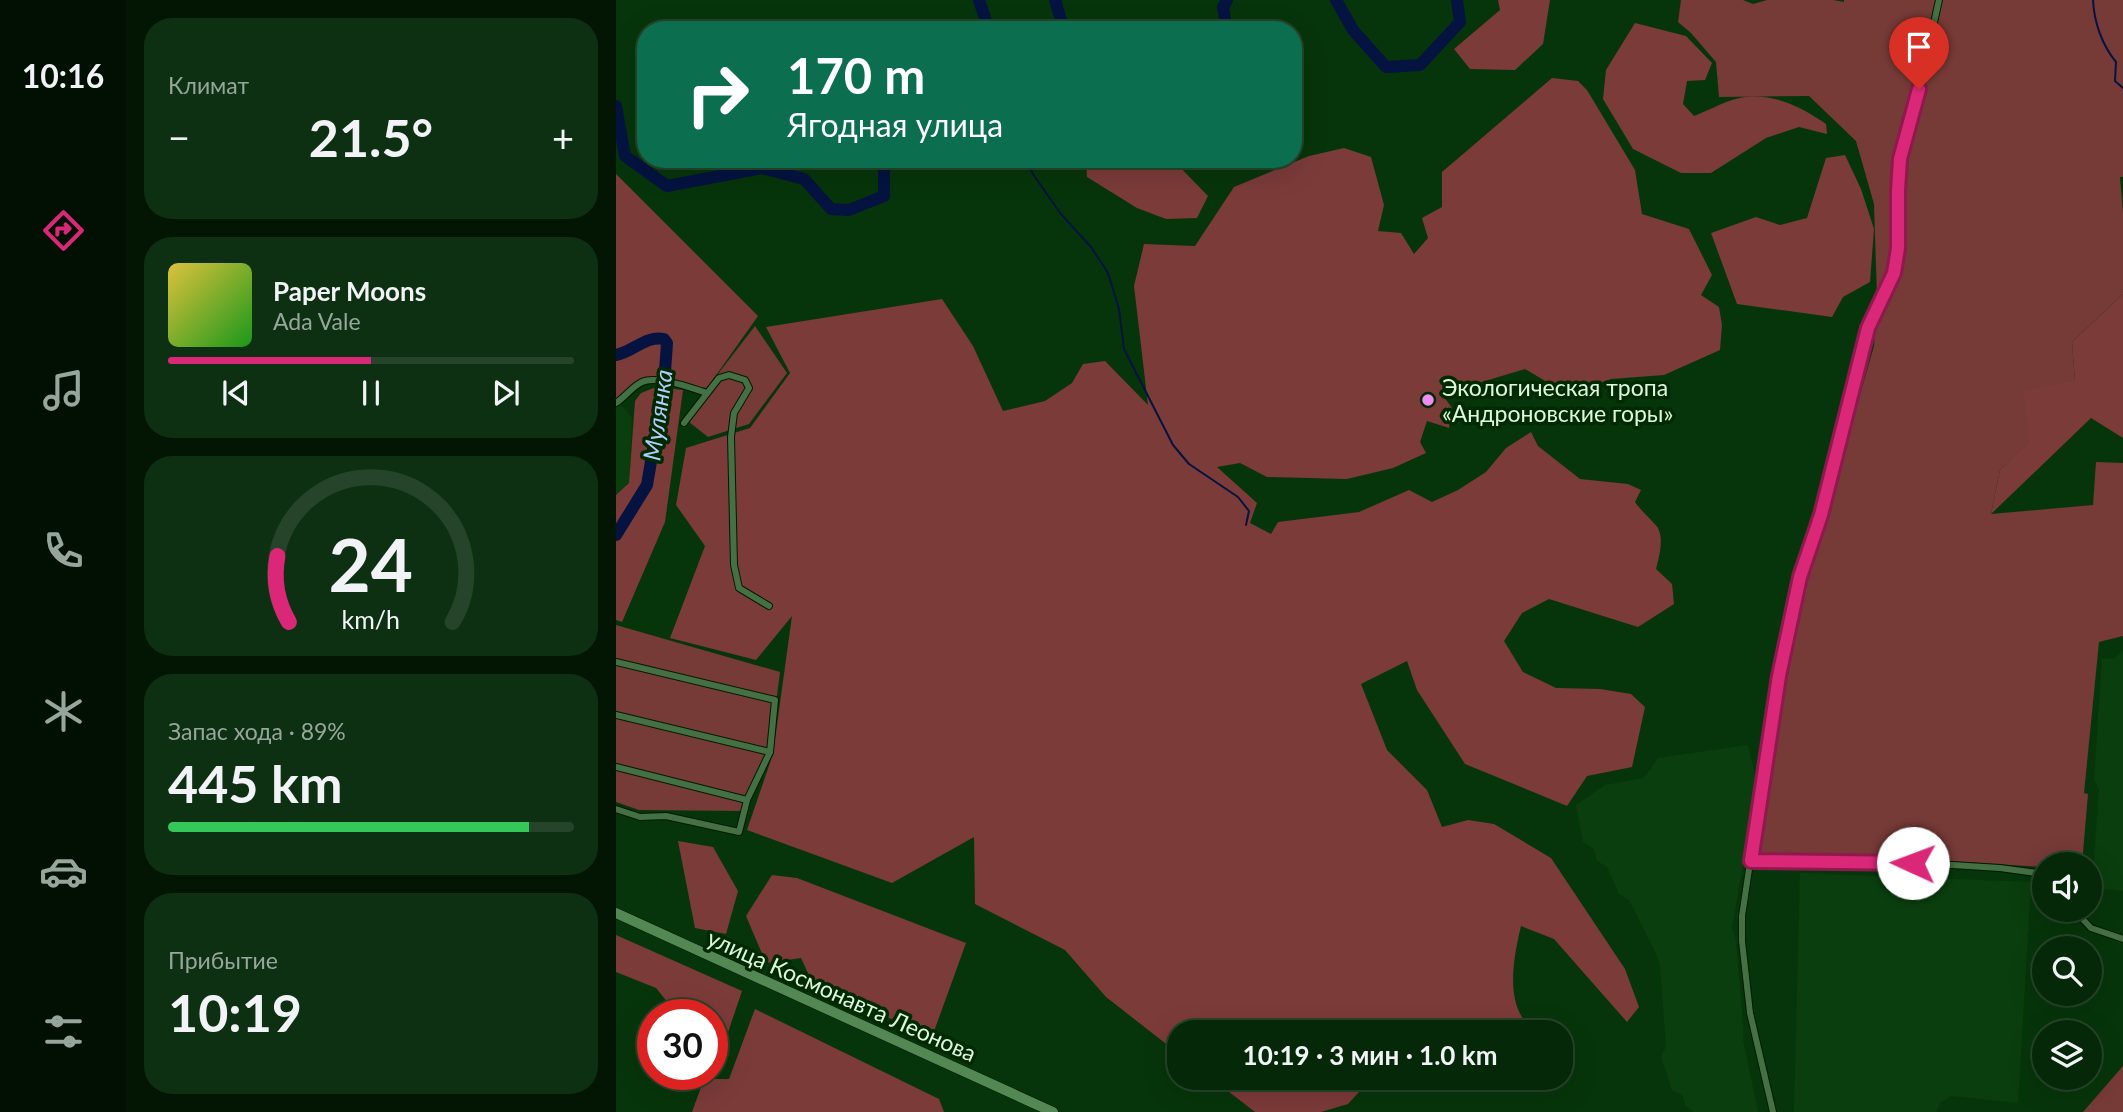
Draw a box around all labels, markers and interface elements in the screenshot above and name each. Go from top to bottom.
pin [1889,17,1949,89]
icon: arrive [1900,28,1938,66]
text: 170 m [787,46,925,104]
icon: right [672,49,763,140]
text: 10:16 [22,56,104,95]
text: Климат [168,71,249,99]
text: Ягодная улица [787,105,1003,144]
text: 21.5° [309,106,433,168]
text: − [168,114,190,160]
text: + [552,114,574,160]
icon: directions [39,206,88,255]
text: Paper Moons [273,275,426,307]
text: Ada Vale [273,307,361,335]
icon: music [39,366,88,415]
water label: Мулянка [636,368,678,462]
place label: Экологическая тропа «Андроновские горы» [1442,373,1673,427]
icon: previous [217,374,255,412]
icon: pause [352,374,390,412]
icon: next [487,374,525,412]
marker: Экологическая тропа «Андроновские горы» [1420,392,1436,408]
text: 24 [329,520,413,608]
icon: phone [39,526,88,575]
text: km/h [342,604,400,634]
icon: climate [39,687,88,736]
text: Запас хода · 89% [168,717,346,745]
text: 445 km [168,752,342,814]
position arrow [1876,826,1950,900]
icon: car [39,847,88,896]
map controls [2032,852,2102,1090]
button: sound [2032,852,2102,922]
street label: улица Космонавта Леонова [703,923,981,1067]
button: search [2032,936,2102,1006]
text: Прибытие [168,946,278,974]
text: 10:19 [168,981,302,1043]
speed limit sign: 30 [637,999,728,1090]
icon: filters [39,1007,88,1056]
button: layers [2032,1020,2102,1090]
text: 10:19 · 3 мин · 1.0 km [1243,1039,1497,1071]

